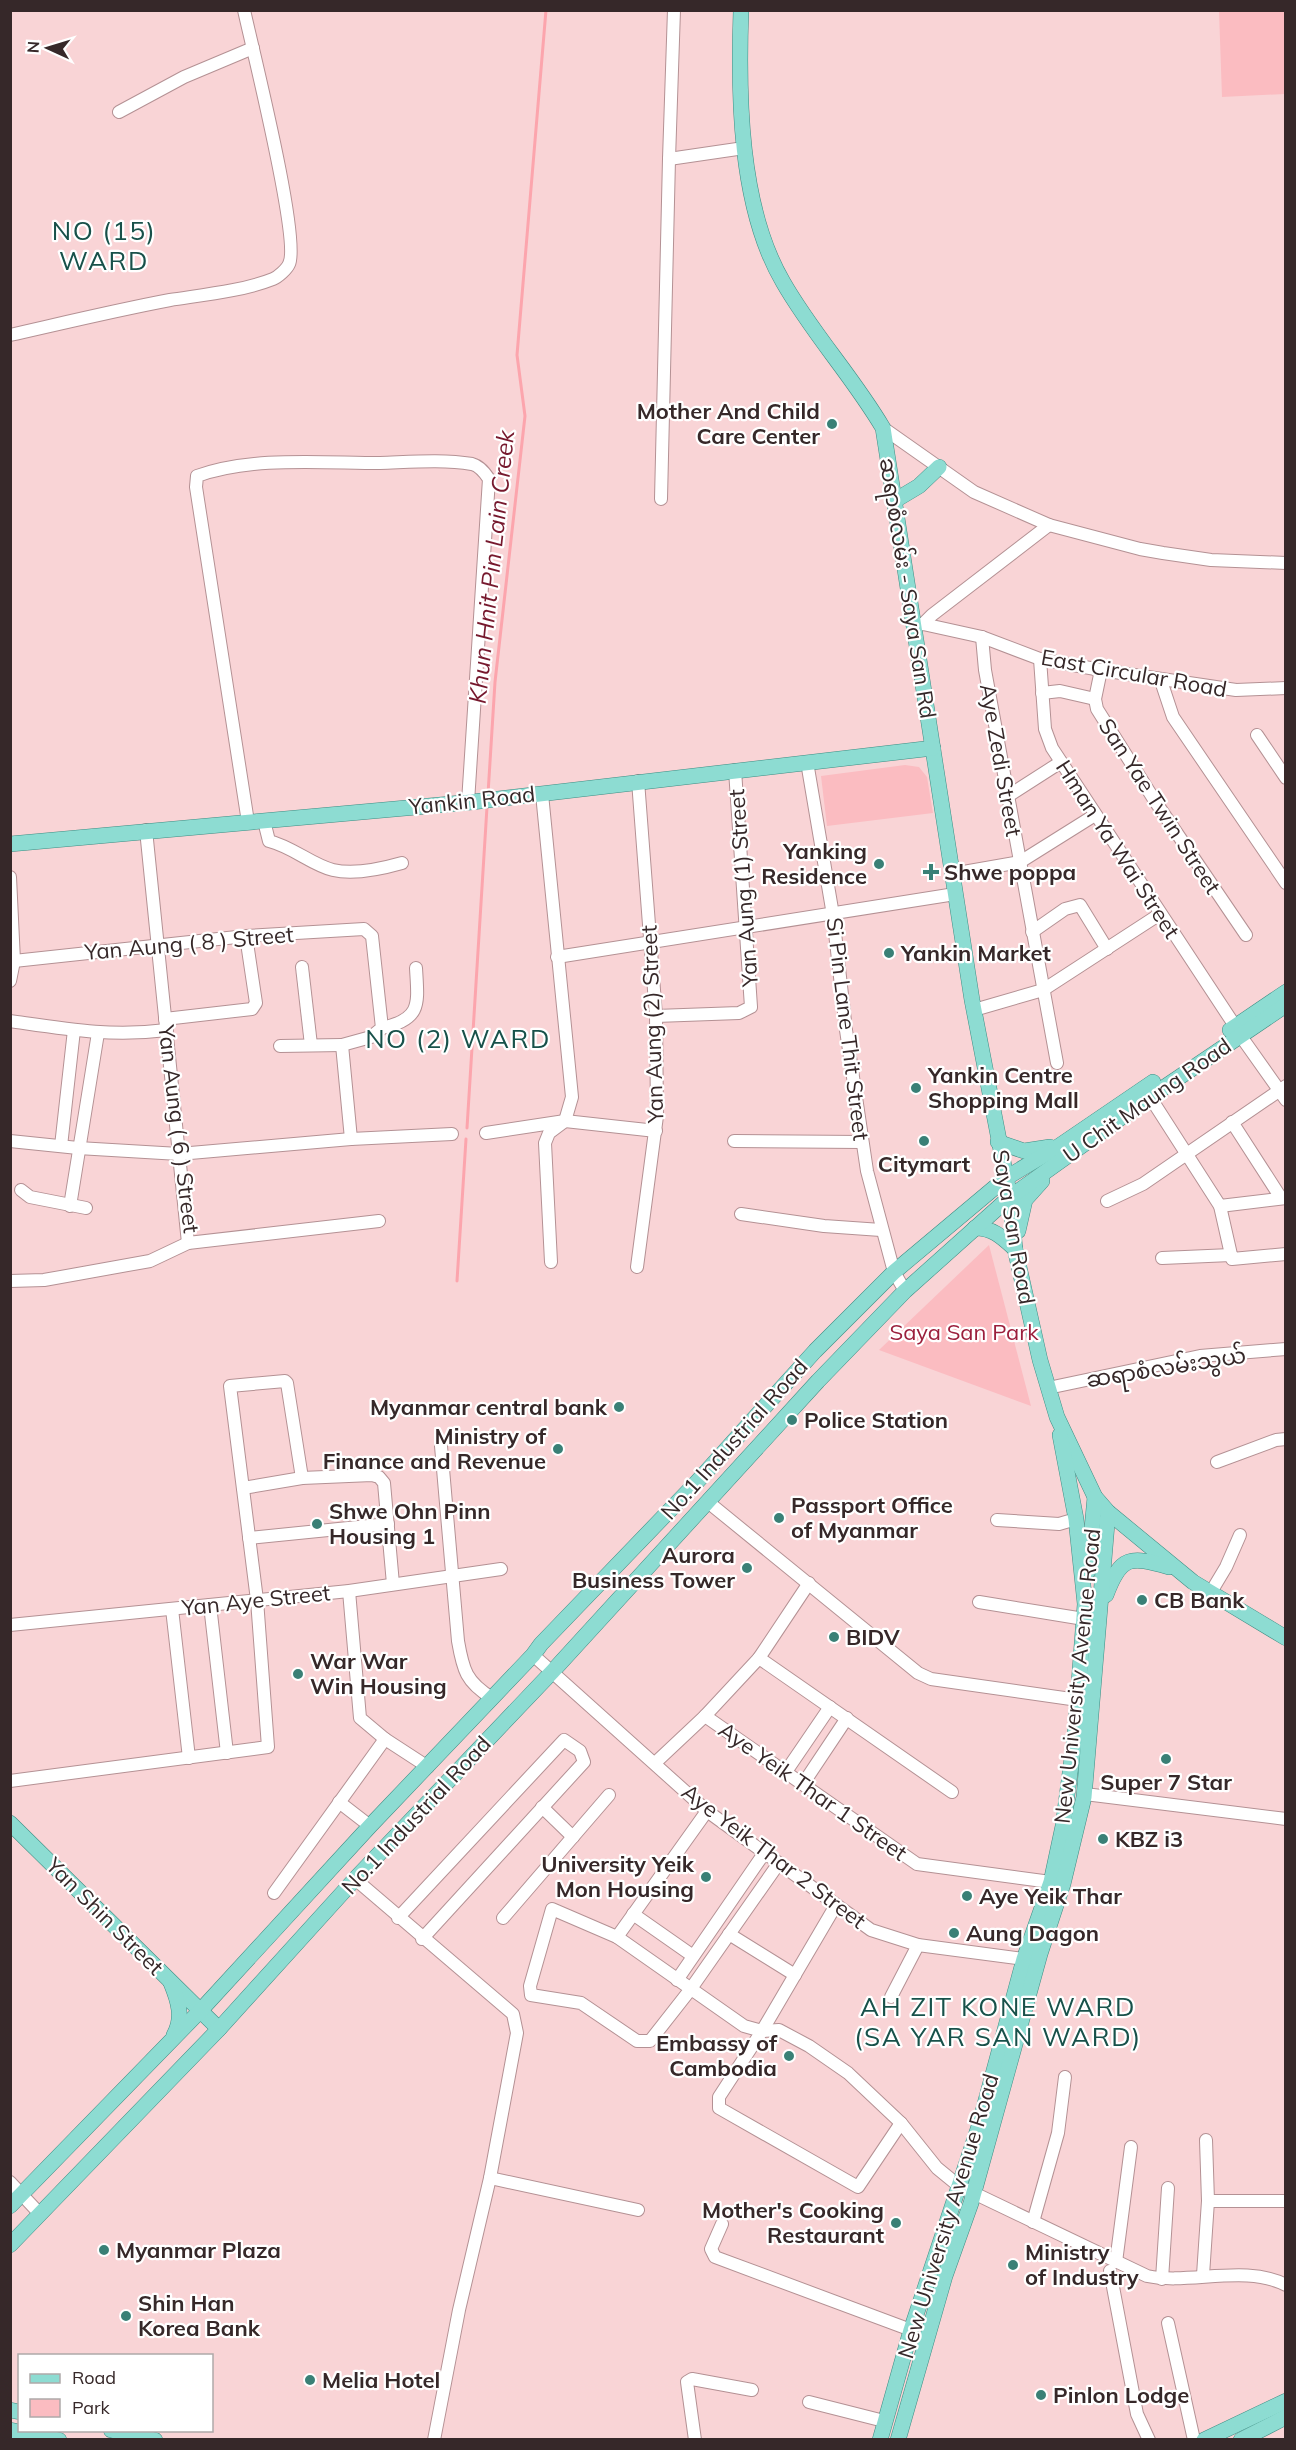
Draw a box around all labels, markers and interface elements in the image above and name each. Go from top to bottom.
north arrow [18,18,78,78]
text: N [23,40,43,54]
district label: NO (15) WARD [52,214,156,277]
place label: Mother And Child Care Center [637,397,820,450]
marker: Mother And Child Care Center [825,417,839,431]
water label: Khun Hnit Pin Lain Creek [462,428,520,705]
street label: ဆရာစံလမ်း - Saya San Rd [870,455,943,721]
street label: East Circular Road [1039,643,1229,703]
street label: Aye Zedi Street [974,681,1028,839]
street label: San Yae Twin Street [1093,713,1227,899]
street label: Hman Ya Wai Street [1050,755,1186,944]
street label: Yankin Road [406,779,537,821]
street label: Yan Aung (1) Street [722,788,764,989]
place label: Yanking Residence [761,837,867,890]
marker: Yanking Residence [872,857,886,871]
place label: Shwe poppa [944,858,1076,886]
marker: Shwe poppa [922,863,940,881]
street label: Si Pin Lane Thit Street [820,916,876,1142]
street label: Yan Aung ( 8 ) Street [82,920,295,966]
street label: Yan Aung (2) Street [635,924,669,1124]
place label: Yankin Market [900,939,1051,967]
marker: Yankin Market [882,946,896,960]
street label: Yan Aung ( 6 ) Street [152,1022,206,1235]
district label: NO (2) WARD [365,1022,551,1055]
street label: U Chit Maung Road [1057,1031,1237,1169]
place label: Yankin Centre Shopping Mall [927,1061,1079,1114]
marker: Yankin Centre Shopping Mall [909,1081,923,1095]
marker: Citymart [917,1134,931,1148]
street label: Saya San Road [987,1147,1041,1307]
place label: Citymart [878,1150,970,1178]
park label: Saya San Park [889,1318,1039,1346]
street label: ဆရာစံလမ်းသွယ် [1084,1340,1249,1397]
street label: No.1 Industrial Road [654,1353,814,1525]
place label: Myanmar central bank [370,1393,608,1421]
marker: Myanmar central bank [612,1400,626,1414]
place label: Police Station [804,1406,948,1434]
marker: Police Station [785,1413,799,1427]
place label: Ministry of Finance and Revenue [323,1422,547,1475]
marker: Ministry of Finance and Revenue [551,1442,565,1456]
place label: Passport Office of Myanmar [791,1491,953,1544]
place label: Shwe Ohn Pinn Housing 1 [329,1497,490,1550]
marker: Passport Office of Myanmar [772,1511,786,1525]
marker: Shwe Ohn Pinn Housing 1 [310,1517,324,1531]
street label: New University Avenue Road [1048,1527,1106,1825]
place label: Aurora Business Tower [572,1541,735,1594]
marker: Aurora Business Tower [740,1561,754,1575]
street label: Yan Aye Street [179,1578,332,1622]
place label: CB Bank [1154,1586,1245,1614]
marker: CB Bank [1135,1593,1149,1607]
place label: BIDV [846,1623,901,1651]
marker: BIDV [827,1630,841,1644]
place label: War War Win Housing [310,1647,447,1700]
marker: War War Win Housing [291,1667,305,1681]
street label: Aye Yeik Thar 1 Street [713,1715,913,1867]
street label: No.1 Industrial Road [335,1730,497,1900]
marker: Super 7 Star [1159,1752,1173,1766]
place label: Super 7 Star [1100,1768,1232,1796]
street label: Aye Yeik Thar 2 Street [676,1778,872,1935]
place label: KBZ i3 [1115,1825,1183,1853]
marker: KBZ i3 [1096,1832,1110,1846]
place label: University Yeik Mon Housing [541,1850,695,1903]
street label: Yan Shin Street [40,1851,170,1981]
marker: University Yeik Mon Housing [699,1870,713,1884]
place label: Aye Yeik Thar [979,1882,1122,1910]
marker: Aye Yeik Thar [960,1889,974,1903]
place label: Aung Dagon [966,1919,1099,1947]
marker: Aung Dagon [947,1926,961,1940]
district label: AH ZIT KONE WARD (SA YAR SAN WARD) [854,1990,1142,2053]
place label: Embassy of Cambodia [656,2029,778,2082]
marker: Embassy of Cambodia [782,2049,796,2063]
street label: New University Avenue Road [891,2070,1005,2362]
place label: Mother's Cooking Restaurant [702,2196,884,2249]
marker: Mother's Cooking Restaurant [889,2216,903,2230]
place label: Myanmar Plaza [116,2236,281,2264]
place label: Ministry of Industry [1025,2238,1139,2291]
marker: Myanmar Plaza [97,2243,111,2257]
marker: Ministry of Industry [1006,2258,1020,2272]
place label: Shin Han Korea Bank [138,2289,261,2342]
marker: Shin Han Korea Bank [119,2309,133,2323]
legend [18,2354,213,2432]
text: Road [72,2366,116,2389]
place label: Melia Hotel [322,2366,440,2394]
marker: Melia Hotel [303,2373,317,2387]
place label: Pinlon Lodge [1053,2381,1189,2409]
marker: Pinlon Lodge [1034,2388,1048,2402]
text: Park [72,2396,111,2419]

